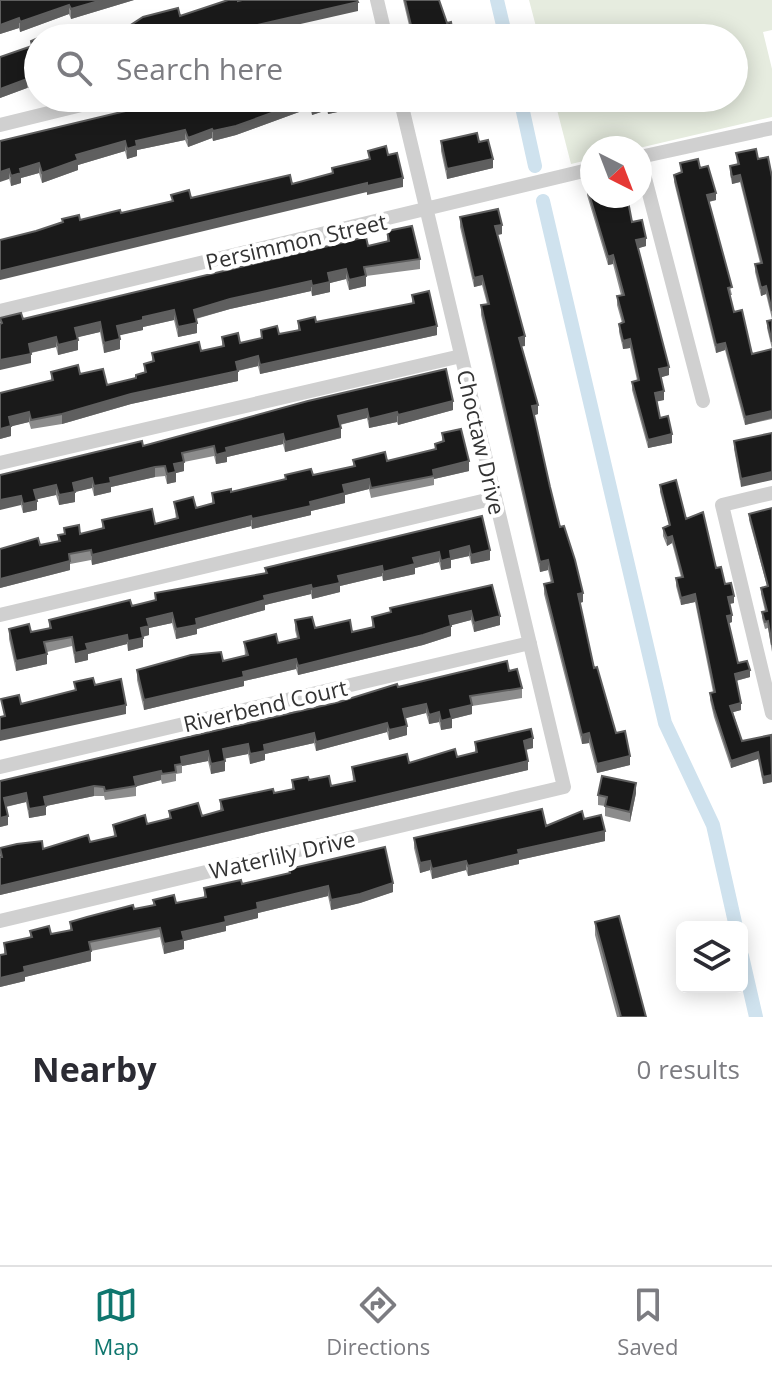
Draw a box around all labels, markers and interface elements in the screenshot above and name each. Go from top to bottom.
search box [24,24,748,112]
icon: search [52,46,96,90]
text: Search here [116,48,283,89]
north arrow [580,136,652,208]
street label: Persimmon Street [202,206,390,276]
street label: Choctaw Drive [451,367,513,517]
street label: Riverbend Court [180,672,350,738]
street label: Waterlily Drive [206,823,358,885]
map controls [676,921,748,993]
button: layers [676,921,748,993]
text: Nearby [32,1046,157,1092]
text: 0 results [637,1051,740,1087]
tab: Map [94,1283,139,1361]
tab: Directions [326,1283,430,1361]
tab: Saved [617,1283,678,1361]

